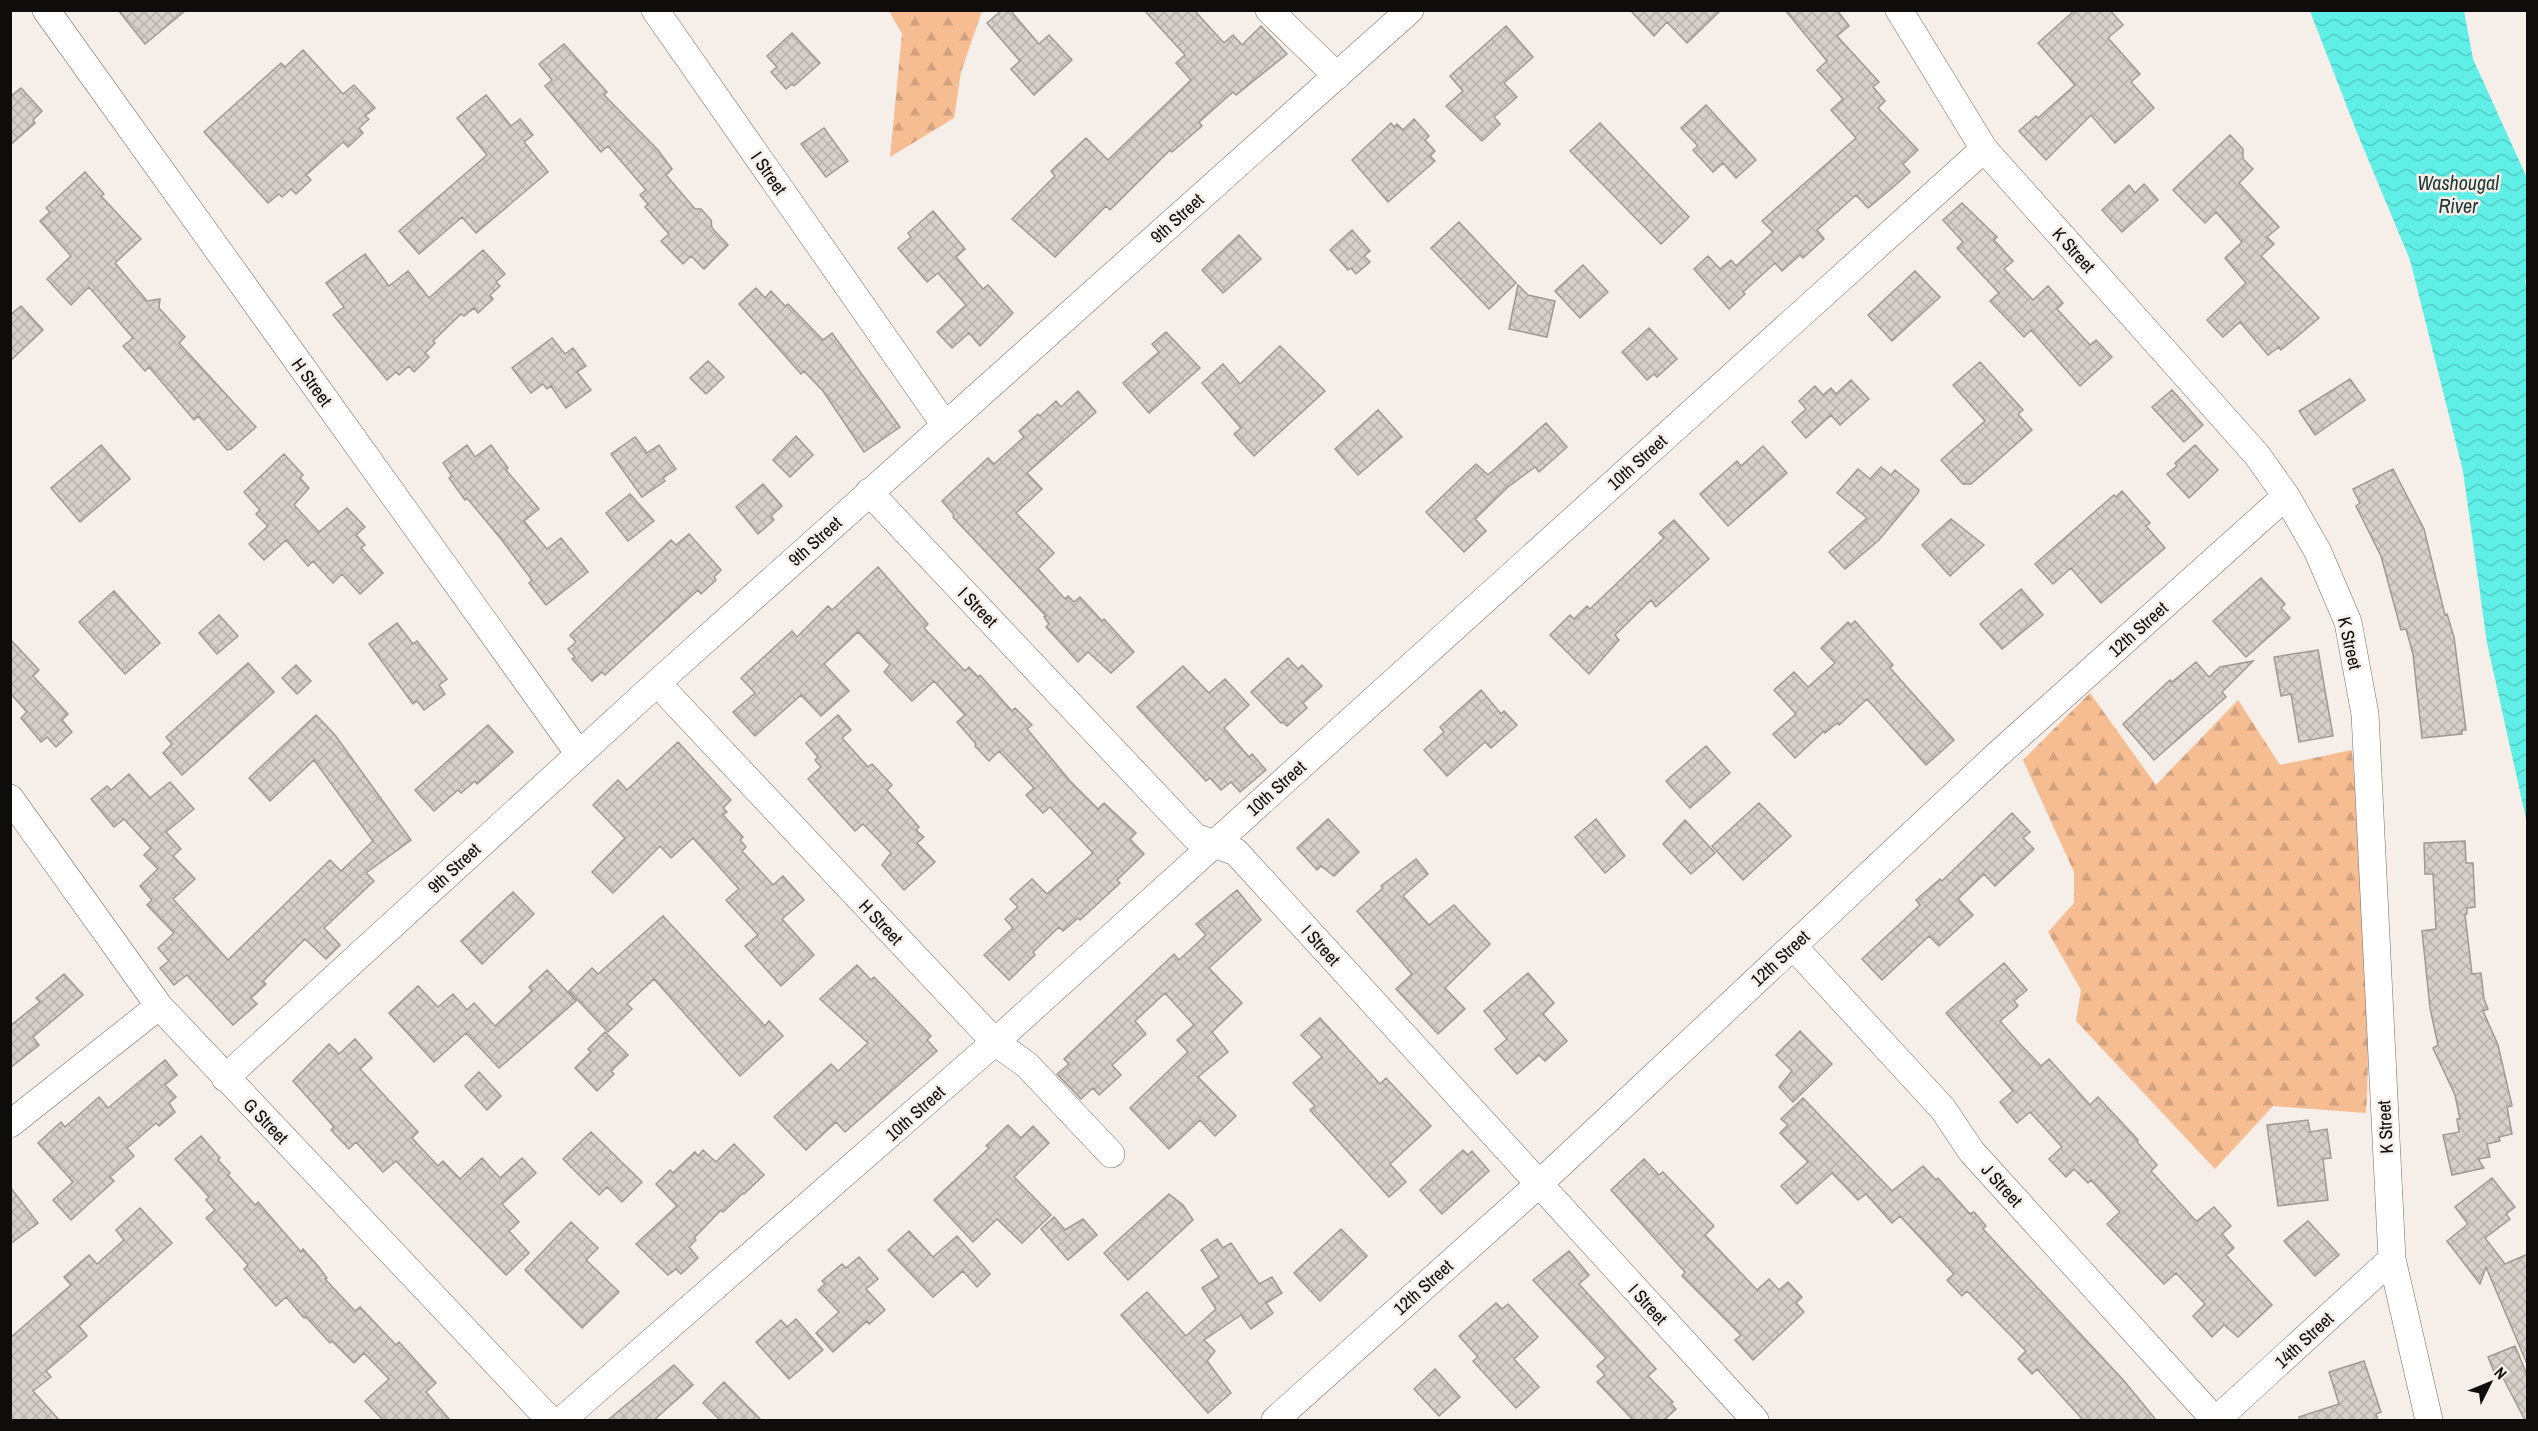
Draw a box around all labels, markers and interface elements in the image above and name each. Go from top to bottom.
street label: I Street [745,146,793,200]
water label: Washougal River [2417,169,2499,219]
street label: 9th Street [1145,187,1209,249]
street label: K Street [2047,222,2101,278]
street label: H Street [286,353,338,411]
street label: 10th Street [1602,429,1672,495]
street label: 9th Street [783,510,847,572]
street label: I Street [952,581,1004,633]
street label: 12th Street [2103,596,2173,662]
street label: K Street [2332,614,2368,672]
street label: 10th Street [1241,755,1311,821]
street label: 9th Street [422,837,486,899]
street label: H Street [853,894,909,950]
street label: I Street [1296,919,1346,971]
street label: 12th Street [1745,924,1815,992]
street label: 10th Street [880,1080,950,1146]
street label: G Street [238,1093,294,1149]
street label: K Street [2371,1100,2399,1154]
street label: J Street [1976,1158,2028,1212]
street label: 12th Street [1388,1254,1458,1320]
street label: I Street [1623,1278,1673,1330]
street label: 14th Street [2269,1306,2339,1374]
north arrow [2460,1353,2520,1413]
text: N [2490,1362,2512,1384]

